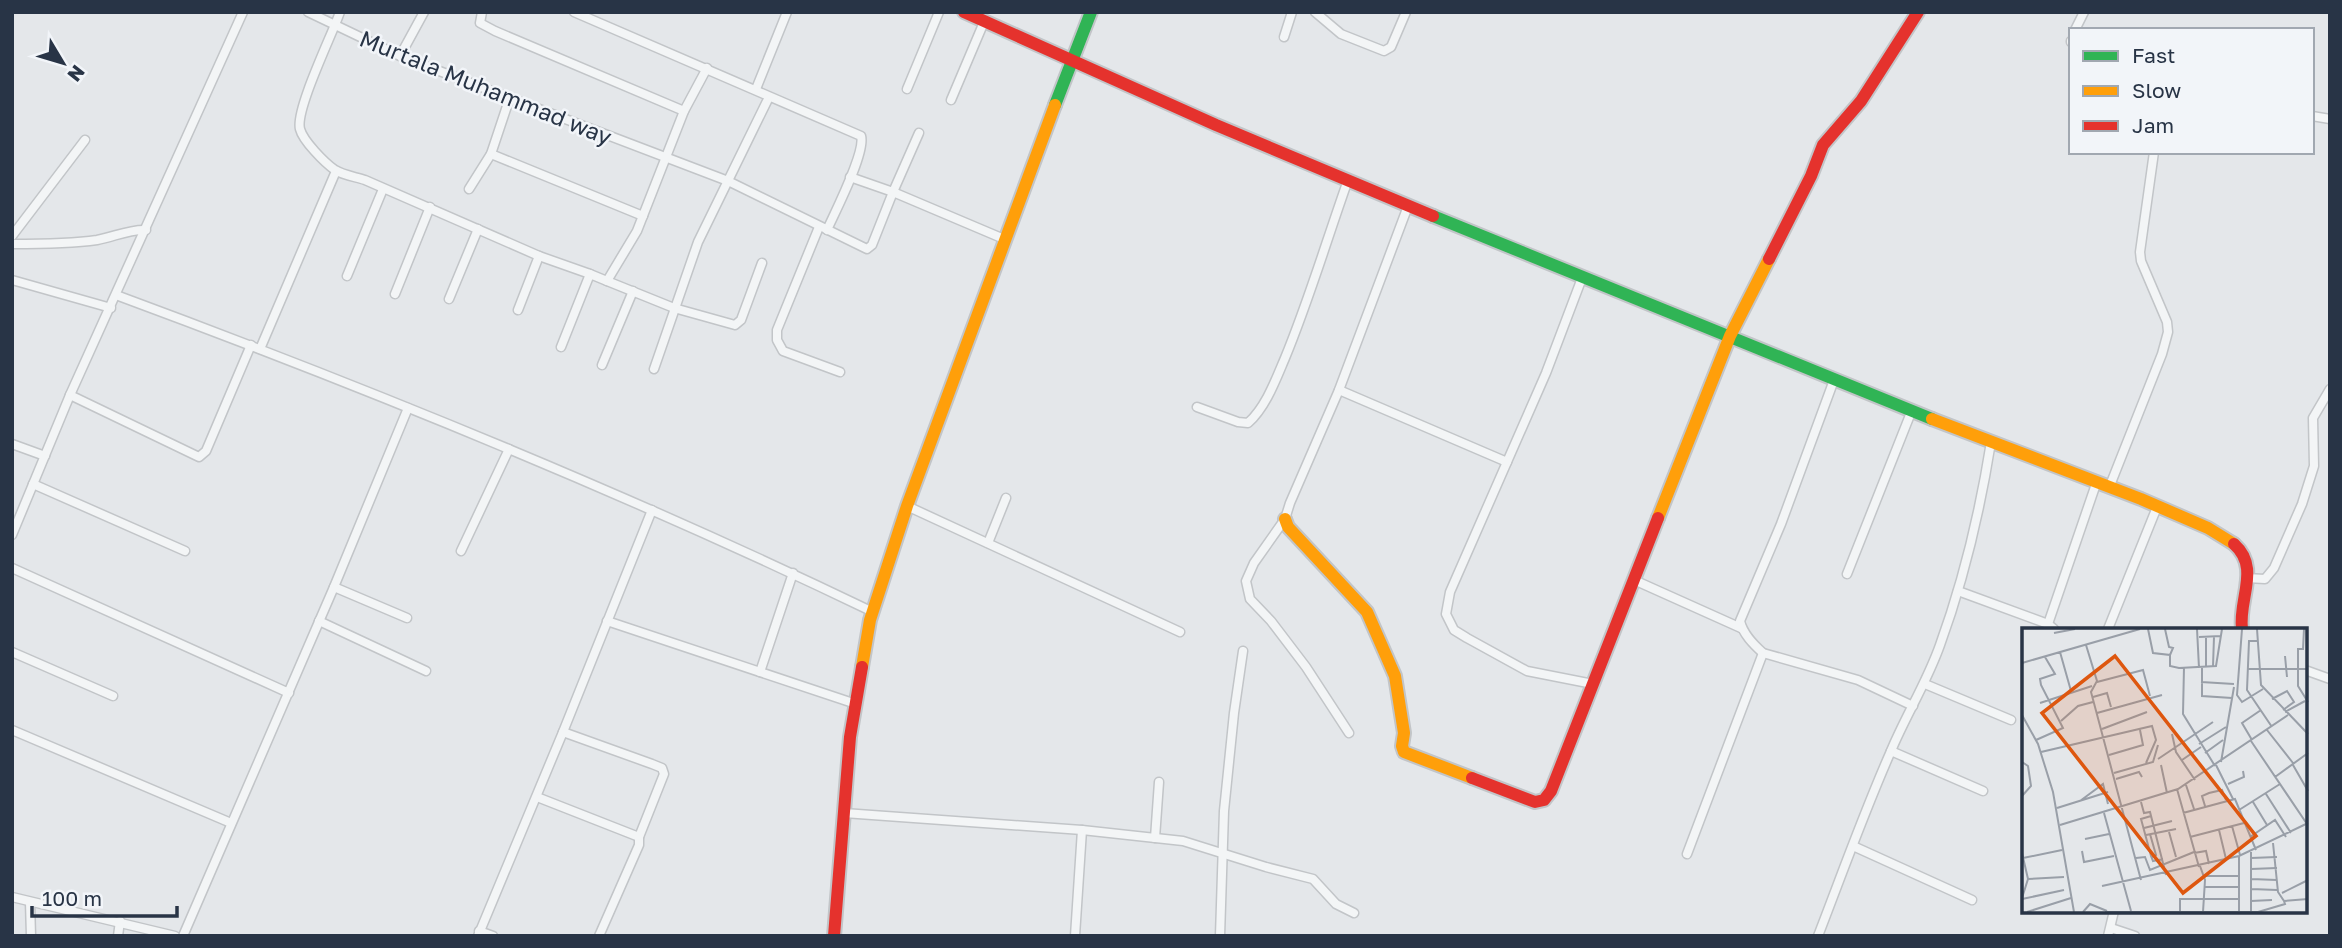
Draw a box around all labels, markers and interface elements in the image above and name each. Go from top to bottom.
street label: Murtala Muhammad way [356,24,616,150]
north arrow [28,28,98,98]
legend [2069,28,2314,154]
text: Fast [2132,42,2175,68]
text: N [63,61,90,87]
text: Slow [2132,77,2181,103]
text: Jam [2132,112,2174,138]
inset map [2022,628,2307,913]
scale bar [32,874,177,918]
text: 100 m [42,885,102,911]

